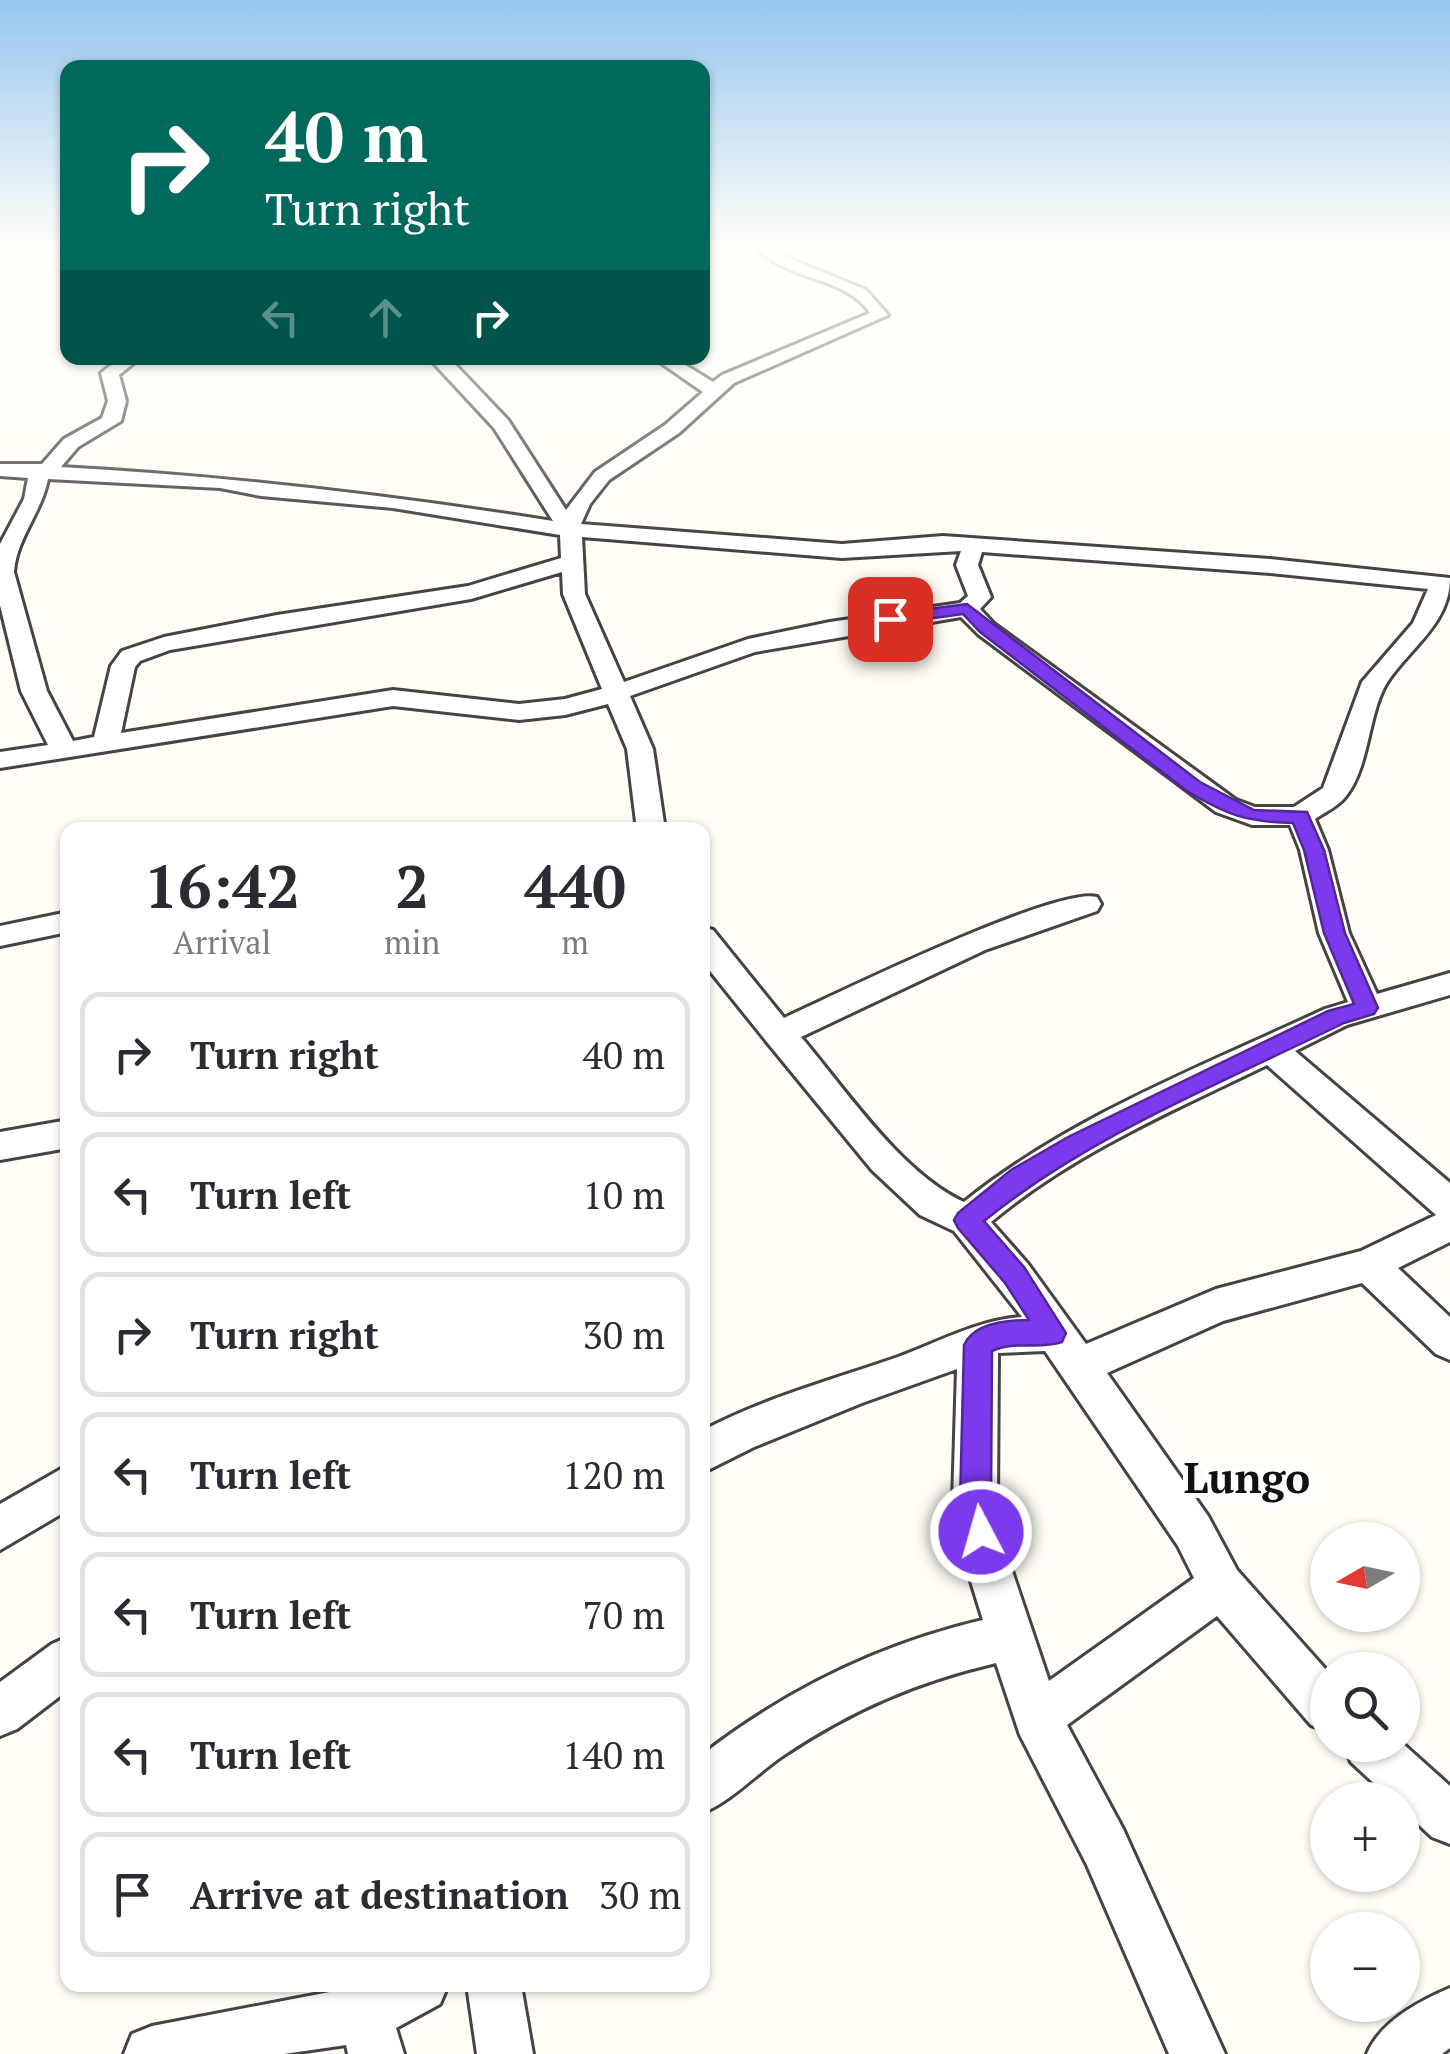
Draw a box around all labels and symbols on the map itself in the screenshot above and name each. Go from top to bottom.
pin [848,577,933,662]
district label: Lungo [1184,1449,1310,1505]
position arrow [929,1480,1033,1584]
north arrow [1310,1522,1420,1632]

